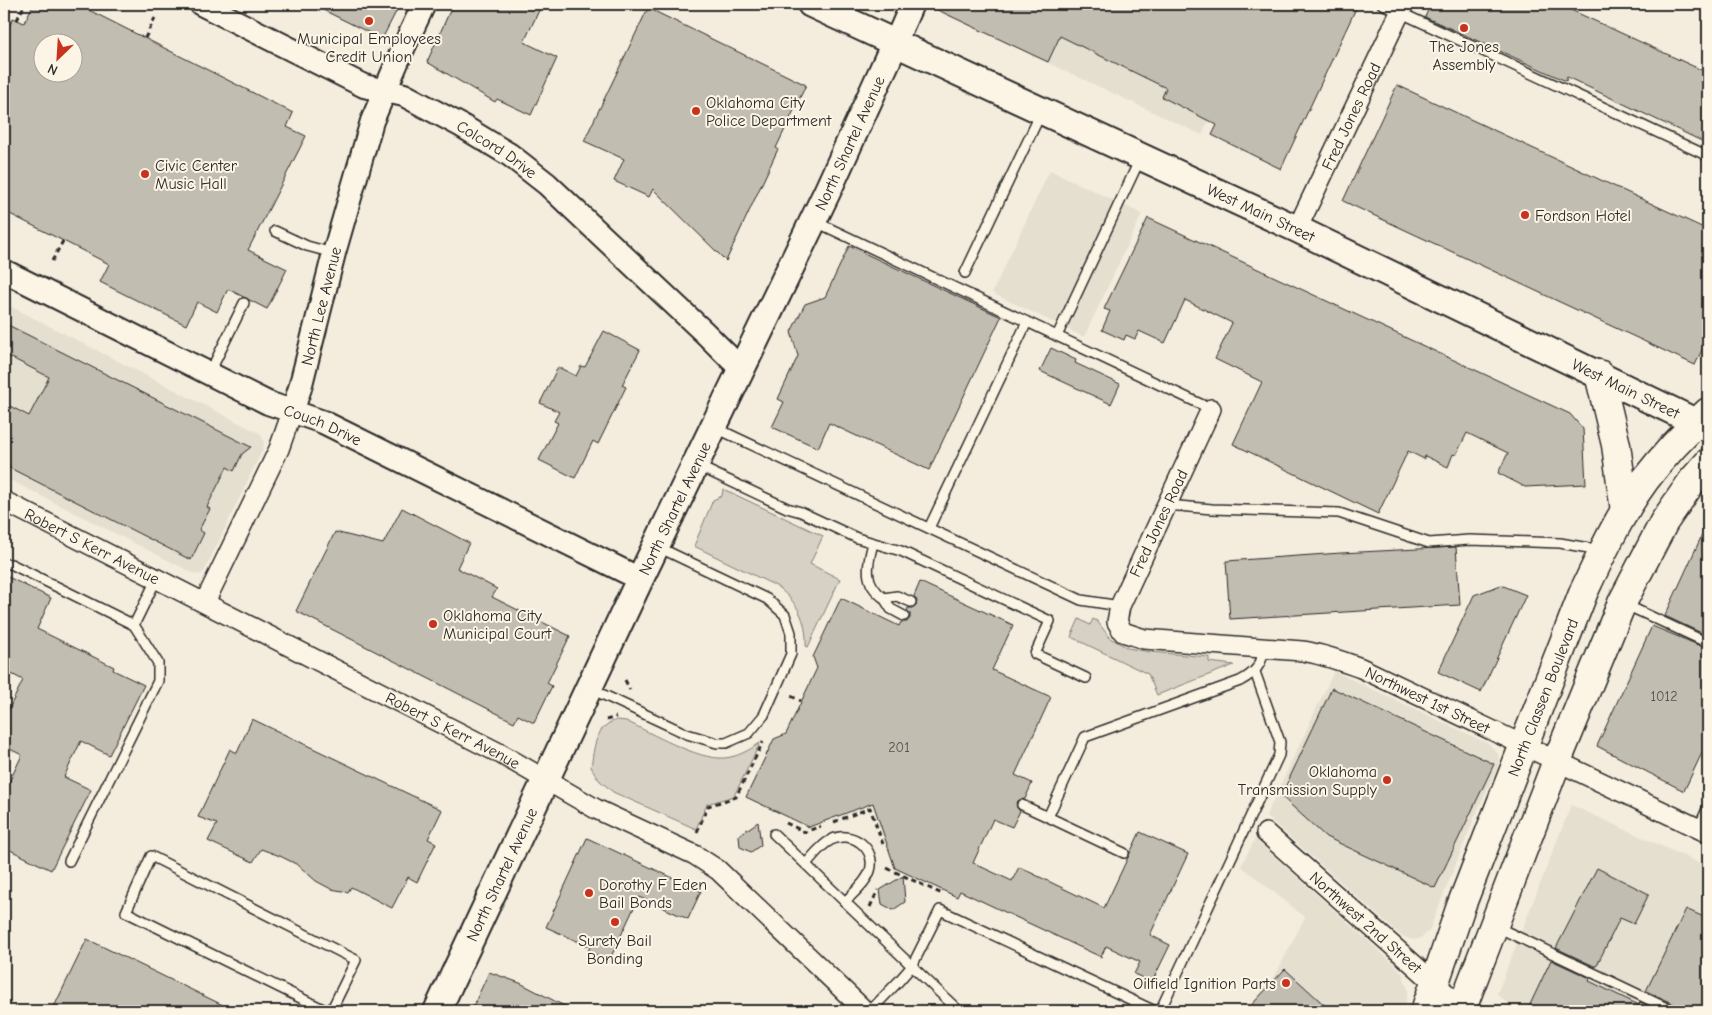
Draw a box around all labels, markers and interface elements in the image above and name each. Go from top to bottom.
marker: Municipal Employees Credit Union [363,15,375,27]
marker: The Jones Assembly [1458,22,1470,34]
place label: Municipal Employees Credit Union [297,30,441,66]
north arrow [32,32,82,82]
place label: The Jones Assembly [1429,38,1499,74]
text: N [45,60,60,79]
street label: Fred Jones Road [1318,60,1385,173]
street label: North Shartel Avenue [812,73,889,213]
place label: Oklahoma City Police Department [706,94,832,130]
marker: Oklahoma City Police Department [690,105,702,117]
street label: Colcord Drive [453,117,540,182]
place label: Civic Center Music Hall [155,157,238,193]
marker: Civic Center Music Hall [139,168,151,180]
street label: West Main Street [1204,181,1318,246]
place label: Fordson Hotel [1535,207,1631,225]
marker: Fordson Hotel [1519,209,1531,221]
street label: North Lee Avenue [298,245,345,367]
street label: West Main Street [1569,356,1682,423]
street label: Couch Drive [281,401,364,450]
street label: North Shartel Avenue [635,439,715,578]
street label: Fred Jones Road [1126,467,1192,580]
street label: Robert S Kerr Avenue [21,505,162,589]
place label: Oklahoma City Municipal Court [443,607,552,643]
street label: North Classen Boulevard [1504,616,1582,779]
marker: Oklahoma City Municipal Court [427,618,439,630]
street label: Northwest 1st Street [1362,663,1493,738]
house number: 1012 [1651,688,1677,705]
street label: Robert S Kerr Avenue [382,689,523,773]
house number: 201 [888,739,910,756]
place label: Oklahoma Transmission Supply [1238,763,1378,799]
marker: Oklahoma Transmission Supply [1381,774,1393,786]
street label: North Shartel Avenue [463,805,541,945]
street label: Northwest 2nd Street [1306,868,1425,978]
place label: Dorothy F Eden Bail Bonds [599,876,707,912]
marker: Dorothy F Eden Bail Bonds [583,887,595,899]
marker: Surety Bail Bonding [609,916,621,928]
place label: Surety Bail Bonding [578,932,652,968]
place label: Oilfield Ignition Parts [1133,975,1276,993]
marker: Oilfield Ignition Parts [1280,977,1292,989]

